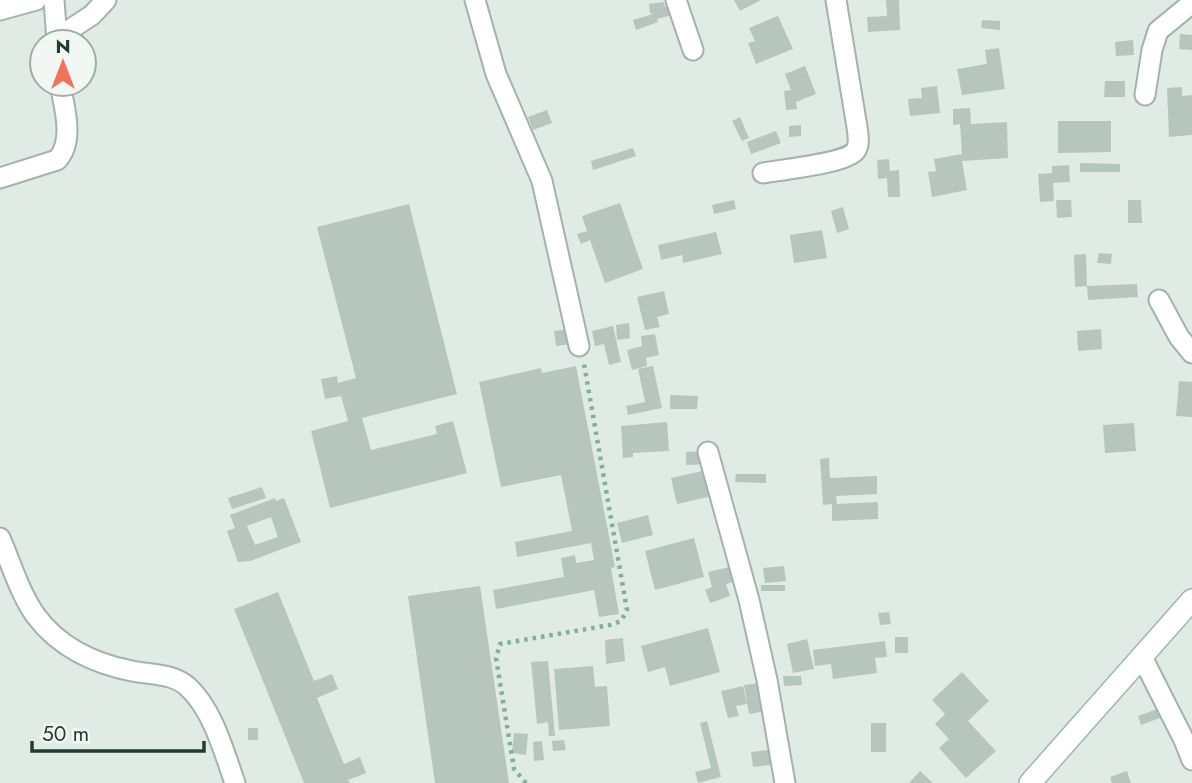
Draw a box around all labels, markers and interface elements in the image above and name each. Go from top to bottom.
north arrow [28,28,98,98]
text: N [55,33,71,60]
scale bar [32,710,203,754]
text: 50 m [42,719,89,749]

